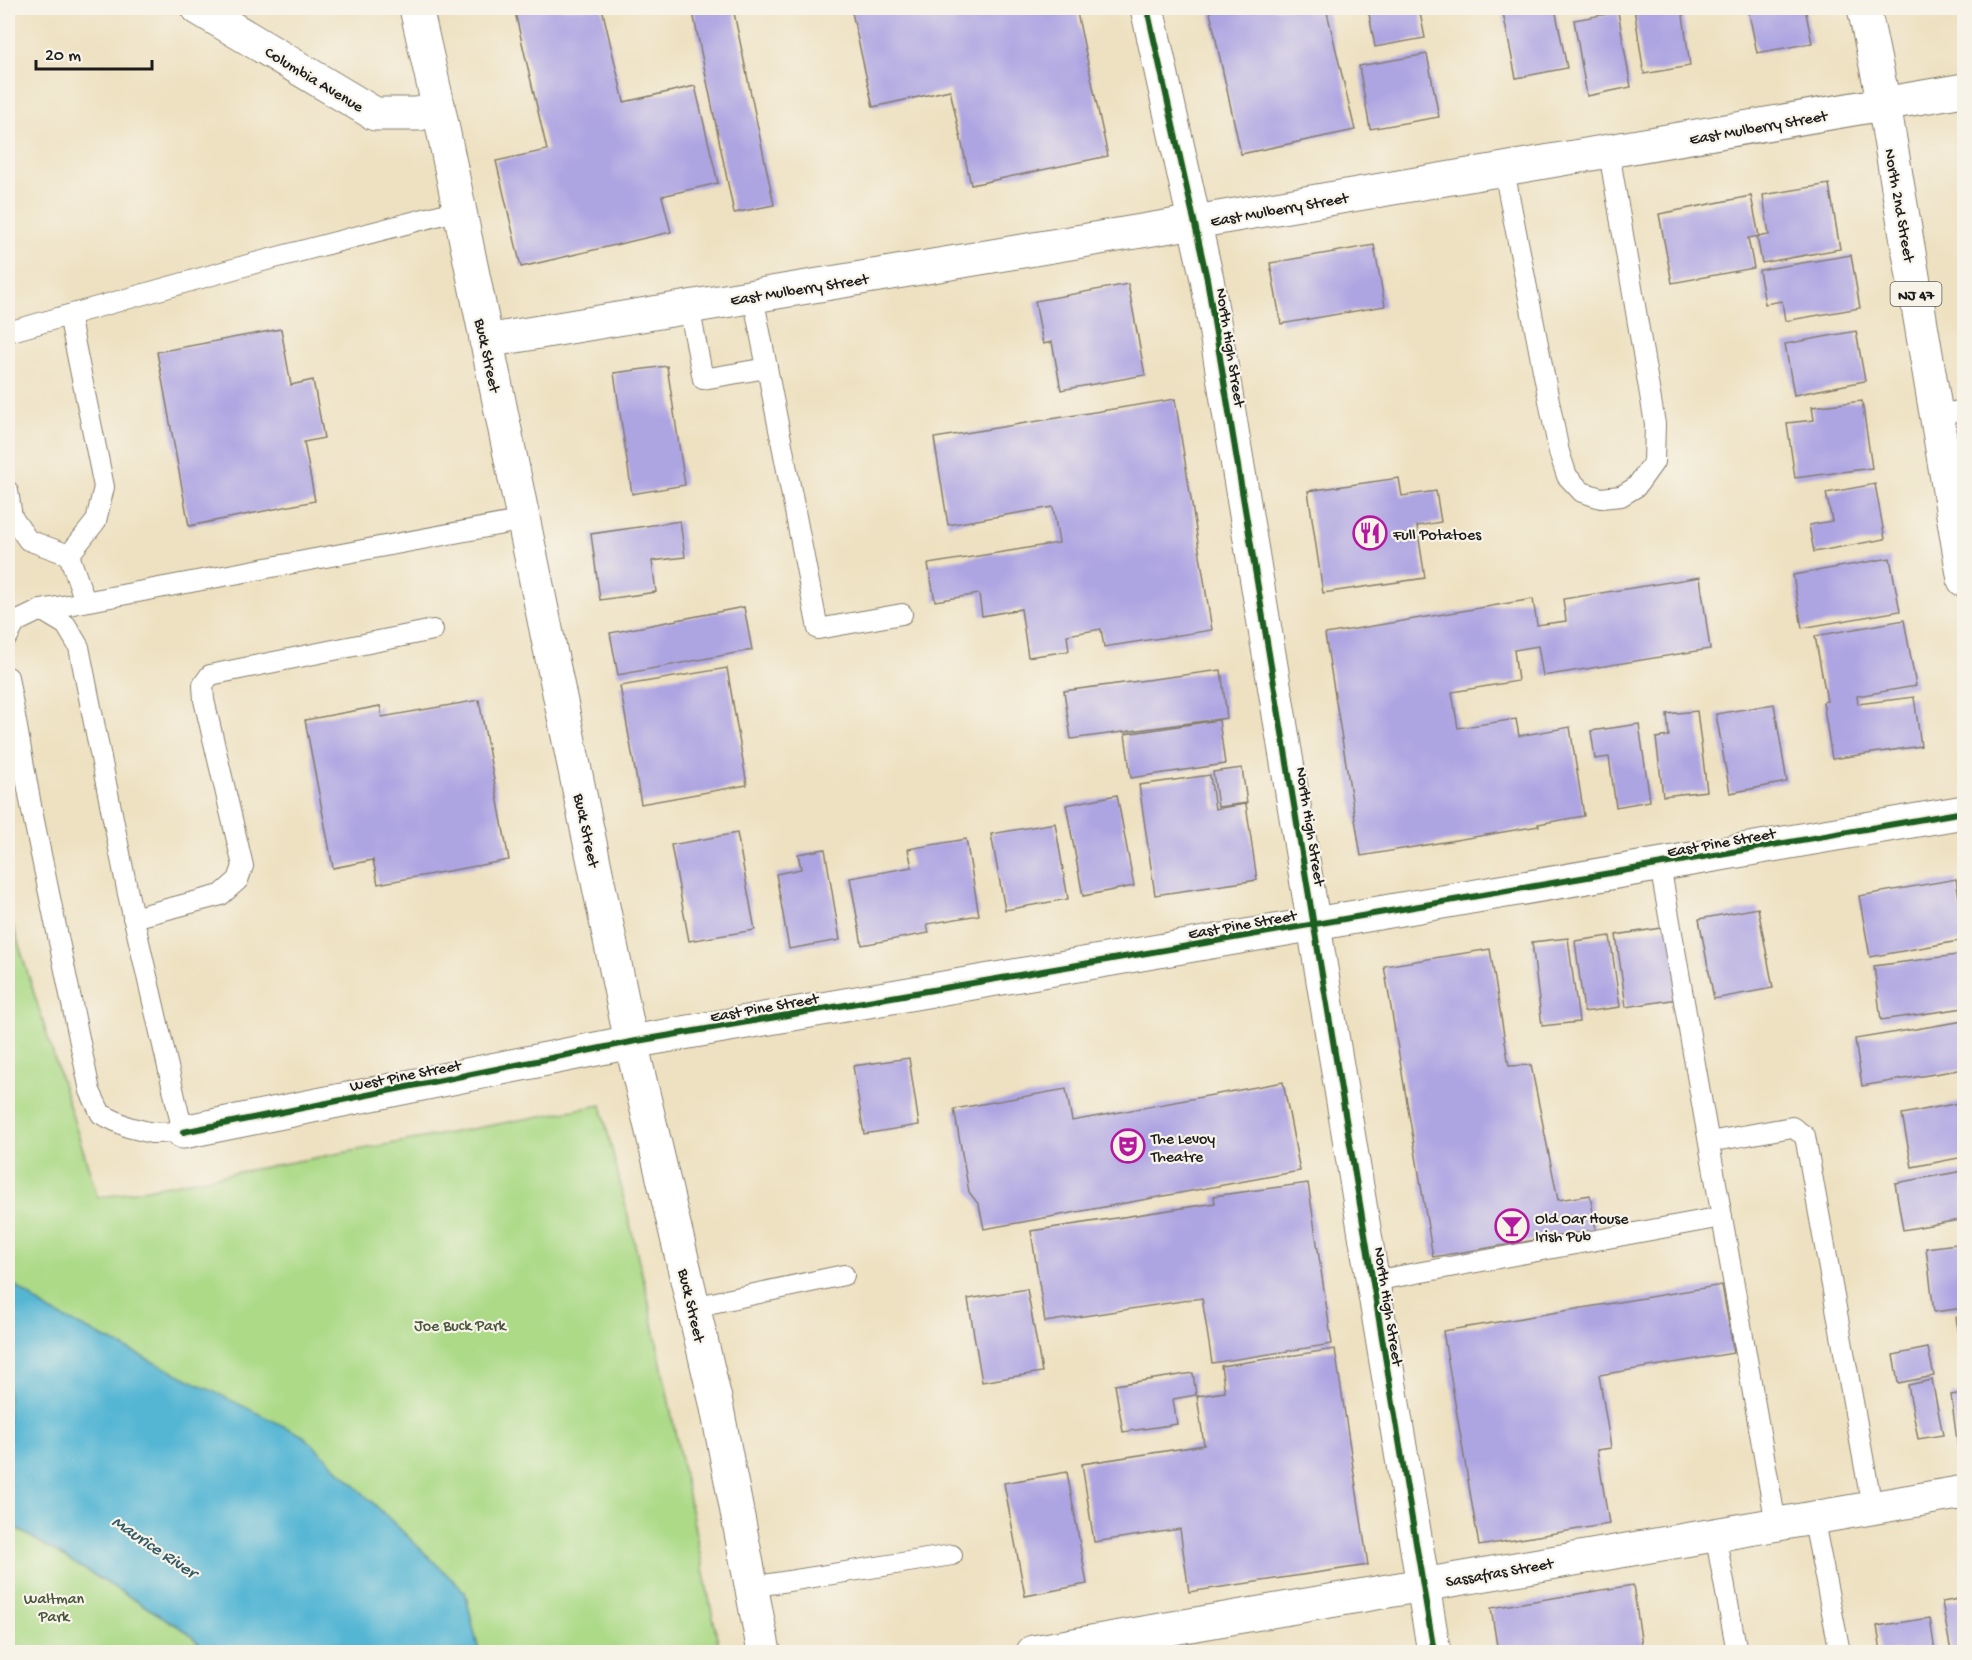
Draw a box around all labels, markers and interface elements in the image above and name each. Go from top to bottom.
scale bar [36,33,152,71]
street label: Columbia Avenue [260,44,367,118]
text: 20 m [45,46,81,67]
street label: East Mulberry Street [1688,108,1830,151]
street label: North 2nd Street [1878,148,1917,265]
street label: East Mulberry Street [1209,190,1351,233]
street label: East Mulberry Street [729,271,871,312]
road number: NJ 47 [1890,282,1942,306]
street label: North High Street [1210,287,1248,410]
street label: Buck Street [468,316,503,396]
restaurant icon: Full Potatoes [1352,515,1388,551]
place label: Full Potatoes [1392,527,1482,546]
street label: North High Street [1290,766,1328,889]
street label: Buck Street [567,791,602,871]
street label: East Pine Street [1666,825,1779,863]
street label: East Pine Street [1187,907,1300,945]
street label: East Pine Street [709,990,822,1028]
street label: West Pine Street [349,1057,464,1098]
theatre icon: The Levoy Theatre [1110,1128,1146,1164]
place label: The Levoy Theatre [1150,1131,1215,1168]
bar icon: Old Oar House Irish Pub [1494,1208,1530,1244]
place label: Old Oar House Irish Pub [1535,1211,1629,1248]
street label: North High Street [1368,1246,1406,1369]
street label: Buck Street [672,1266,708,1346]
park label: Joe Buck Park [414,1318,508,1337]
water label: Maurice River [107,1512,203,1586]
street label: Sassafras Street [1444,1555,1556,1593]
park label: Waltman Park [24,1591,85,1628]

